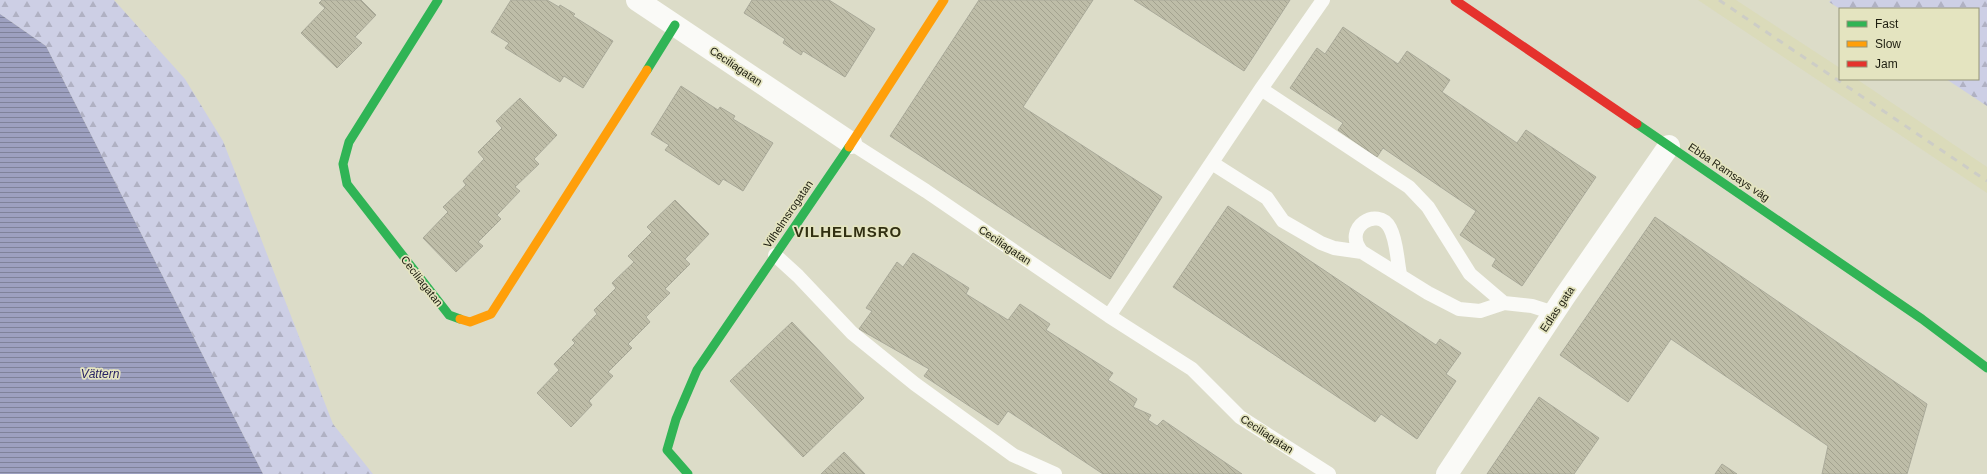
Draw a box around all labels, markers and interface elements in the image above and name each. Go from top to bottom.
legend [1839,8,1979,80]
text: Fast [1875,17,1899,31]
text: Slow [1875,37,1901,51]
street label: Ceciliagatan [708,44,764,88]
text: Jam [1875,57,1898,71]
street label: Ebba Ramsays väg [1686,140,1772,204]
street label: Vilhelmsrogatan [761,178,815,250]
district label: VILHELMSRO [794,223,902,240]
street label: Ceciliagatan [977,223,1033,267]
street label: Ceciliagatan [399,253,445,309]
street label: Edlas gata [1537,283,1577,334]
water label: Vättern [81,367,120,381]
street label: Ceciliagatan [1238,412,1296,456]

